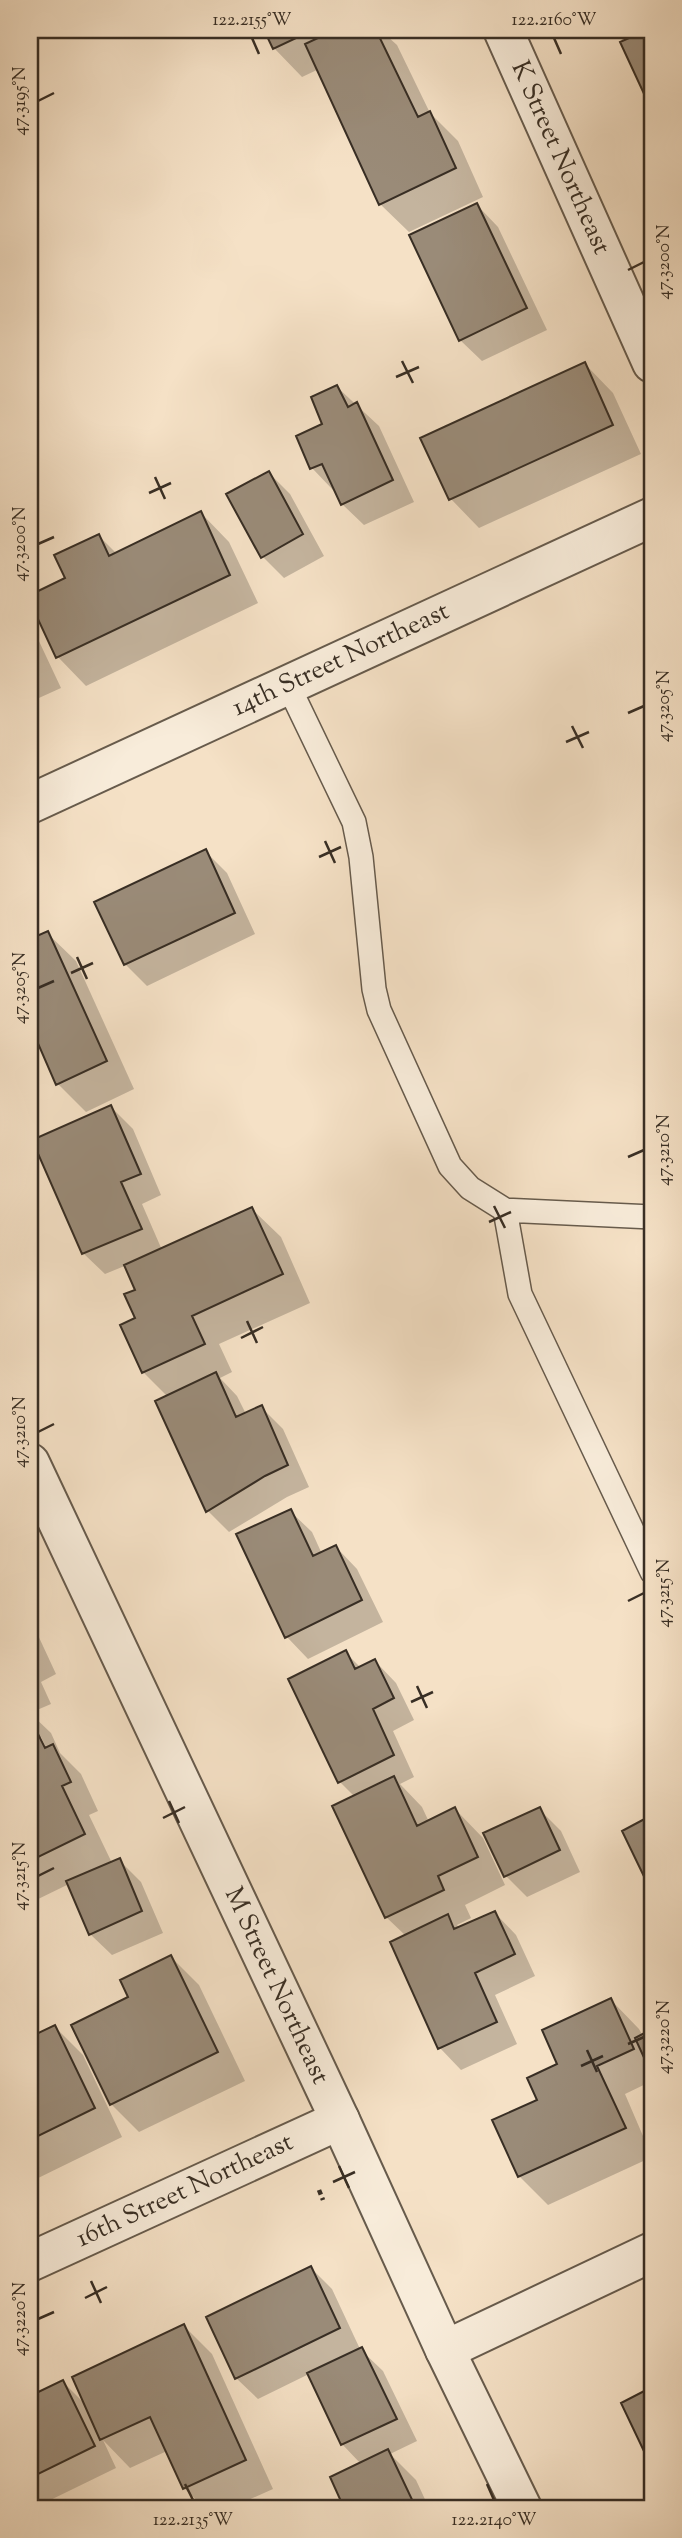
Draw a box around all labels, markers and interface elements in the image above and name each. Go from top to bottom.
text: 122.2155°W [212,8,292,34]
text: 122.2160°W [512,8,596,34]
street label: K Street Northeast [501,55,619,261]
text: 47.3195°N [8,66,34,136]
text: 47.3200°N [652,224,678,300]
text: 47.3200°N [8,506,34,582]
street label: 14th Street Northeast [226,593,456,727]
text: 47.3205°N [652,670,678,742]
text: 47.3205°N [8,952,34,1024]
text: 47.3210°N [652,1114,678,1186]
text: 47.3210°N [8,1396,34,1468]
text: 47.3215°N [652,1559,678,1627]
text: 47.3215°N [8,1842,34,1910]
street label: M Street Northeast [214,1881,338,2091]
text: 47.3220°N [652,2000,678,2074]
street label: 16th Street Northeast [70,2124,300,2258]
text: 47.3220°N [8,2282,34,2356]
text: 122.2135°W [153,2508,233,2534]
text: 122.2140°W [452,2508,536,2534]

